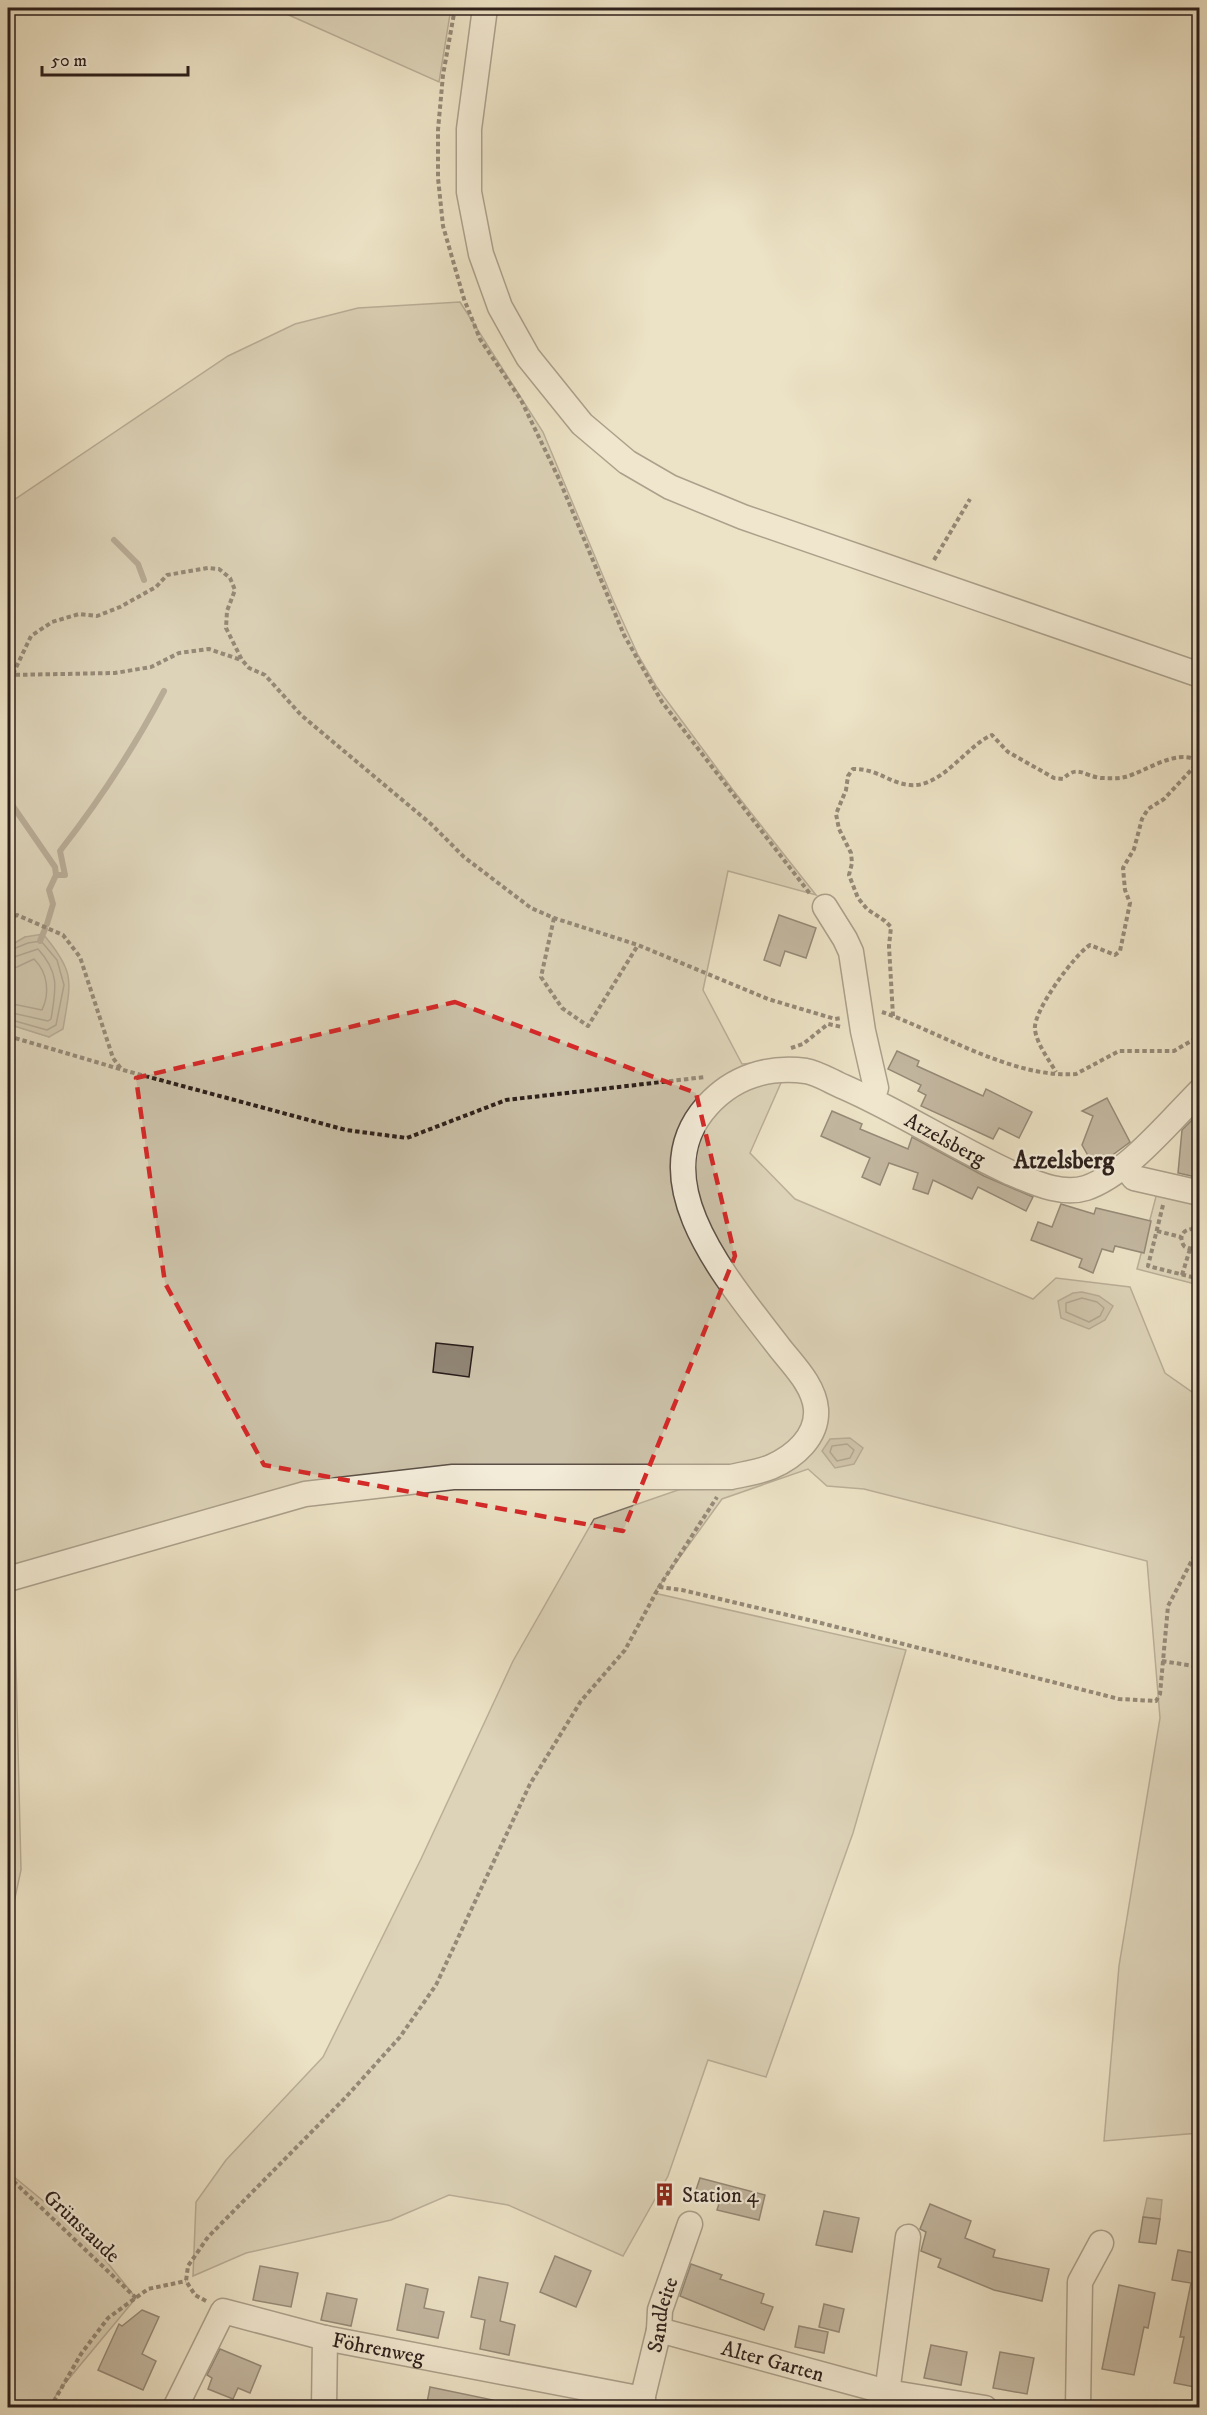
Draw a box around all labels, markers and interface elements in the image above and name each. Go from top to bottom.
scale bar [42,39,188,77]
text: 50 m [51,50,87,72]
street label: Atzelsberg [900,1108,990,1173]
district label: Atzelsberg [1013,1146,1115,1176]
building icon: Station 4 [651,2182,677,2208]
place label: Station 4 [682,2183,759,2209]
street label: Grünstaude [37,2185,125,2269]
street label: Sandleite [642,2273,685,2355]
street label: Föhrenweg [330,2328,427,2371]
street label: Alter Garten [718,2336,827,2388]

